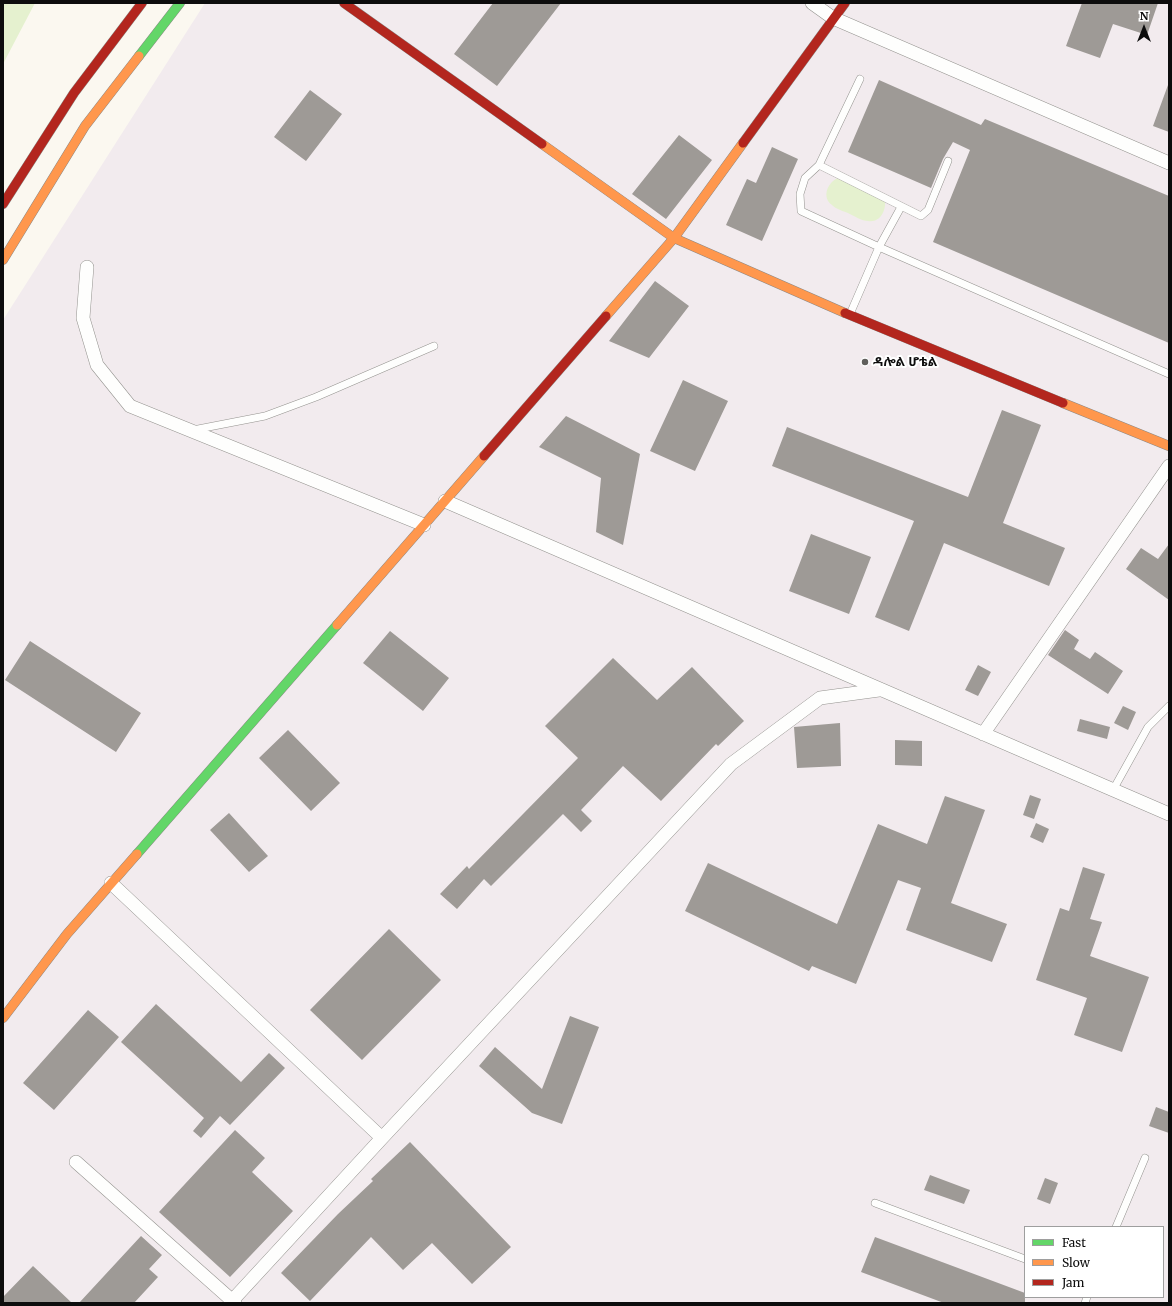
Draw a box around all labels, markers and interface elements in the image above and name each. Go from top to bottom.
north arrow [1124,8,1164,48]
text: N [1140,9,1148,23]
place label: ዳሎል ሆቴል [873,354,937,370]
marker: ዳሎል ሆቴል [860,357,870,367]
legend [1024,1226,1164,1298]
text: Fast [1062,1235,1086,1250]
text: Slow [1062,1255,1090,1270]
text: Jam [1062,1275,1084,1290]

